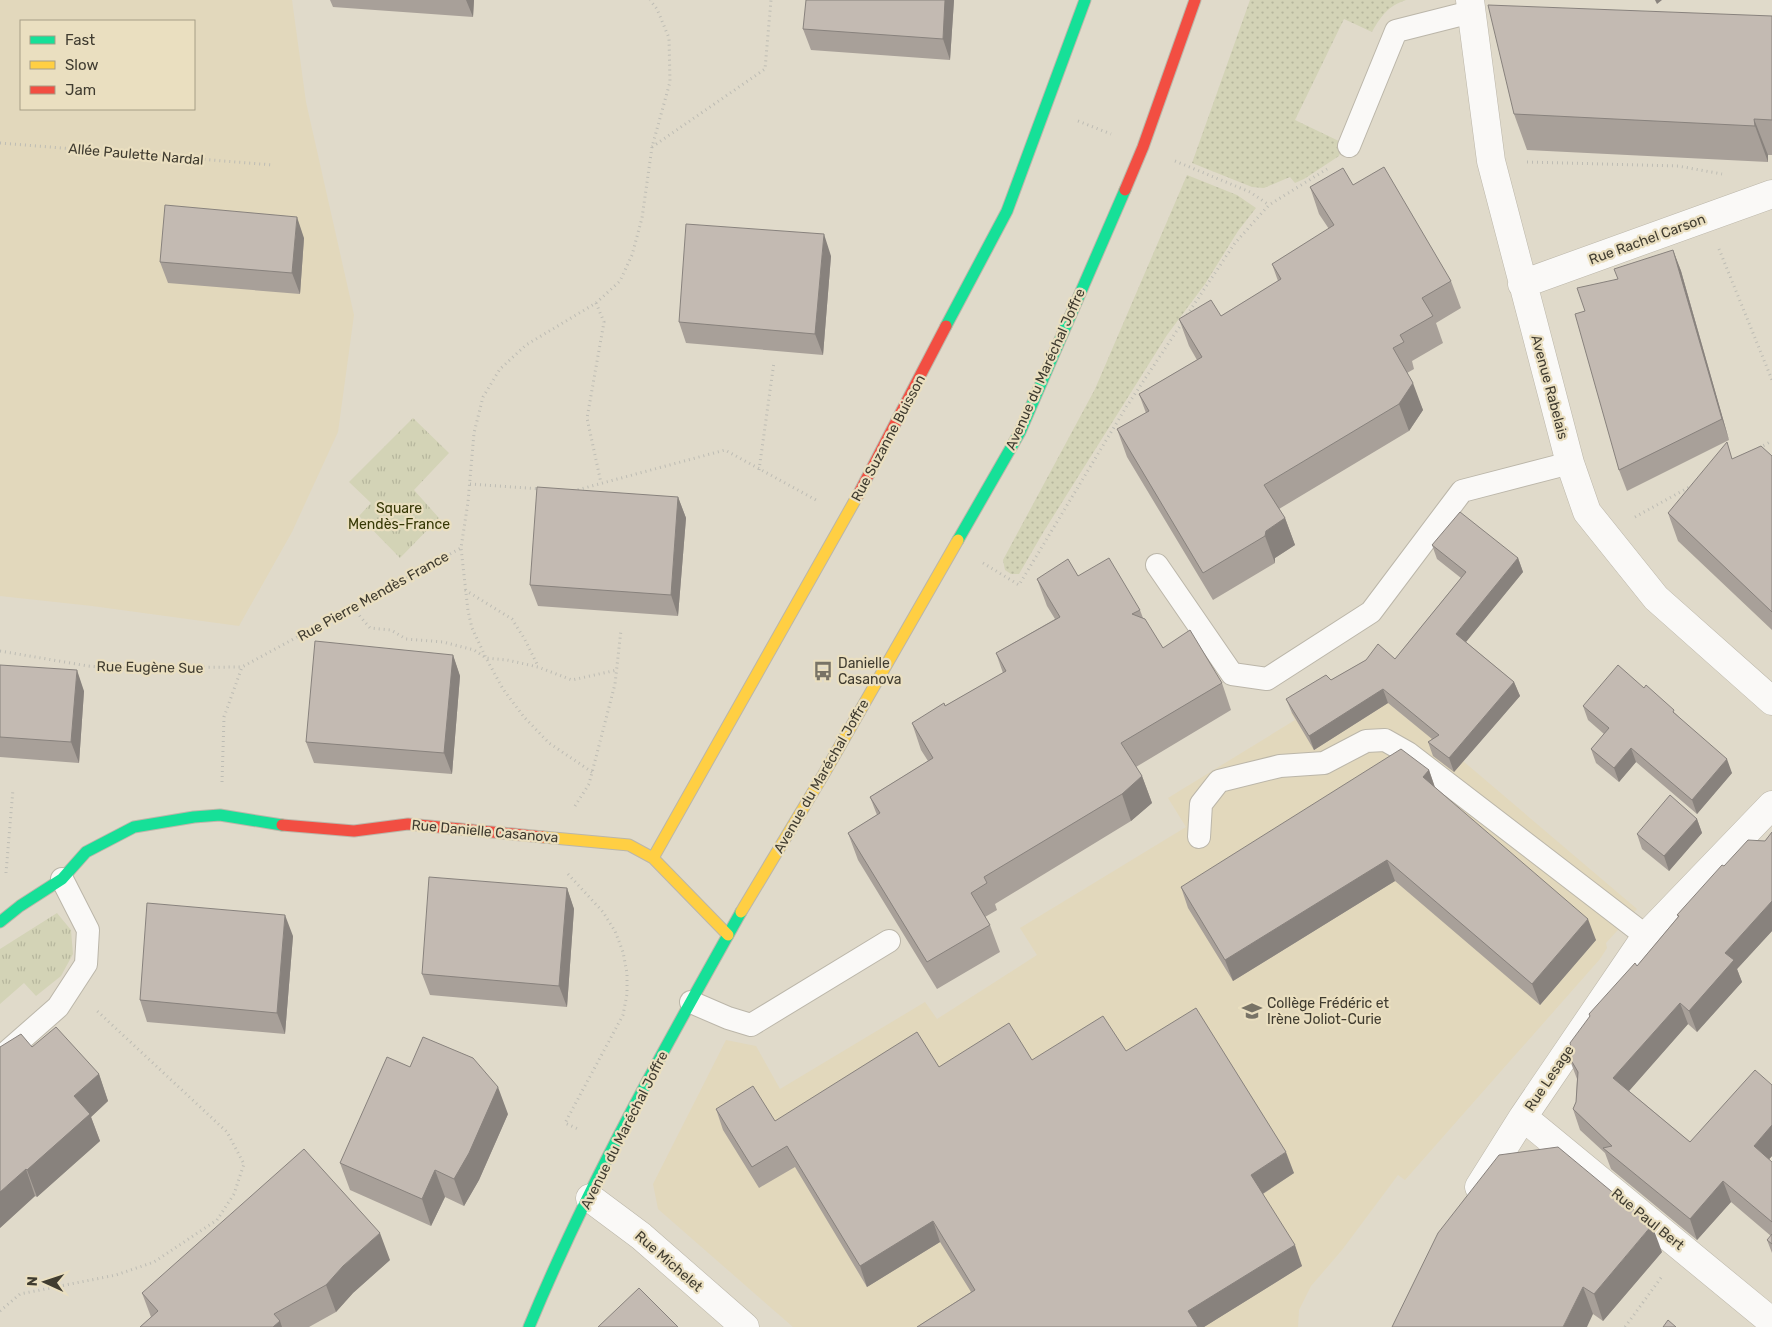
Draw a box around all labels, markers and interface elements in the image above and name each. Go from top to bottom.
legend [20,20,195,110]
text: Fast [65,31,95,49]
text: Slow [65,56,98,74]
text: Jam [65,81,96,99]
street label: Allée Paulette Nardal [68,140,204,169]
street label: Rue Rachel Carson [1587,210,1708,268]
street label: Avenue du Maréchal Joffre [1002,286,1089,453]
street label: Avenue Rabelais [1527,333,1572,441]
street label: Rue Suzanne Buisson [848,372,929,505]
park label: Square Mendès-France [348,500,450,533]
street label: Rue Pierre Mendès France [295,548,452,645]
place label: Danielle Casanova [838,655,901,688]
street label: Rue Eugène Sue [97,658,204,677]
bus stop icon: Danielle Casanova [812,660,834,682]
street label: Avenue du Maréchal Joffre [770,696,873,856]
street label: Rue Danielle Casanova [411,817,559,846]
place label: Collège Frédéric et Irène Joliot-Curie [1267,995,1389,1028]
school or university icon: Collège Frédéric et Irène Joliot-Curie [1241,1000,1263,1022]
street label: Rue Lesage [1521,1042,1578,1114]
street label: Avenue du Maréchal Joffre [577,1048,672,1212]
street label: Rue Paul Bert [1608,1185,1688,1254]
street label: Rue Michelet [631,1227,706,1296]
north arrow [20,1257,70,1307]
text: N [24,1276,41,1287]

